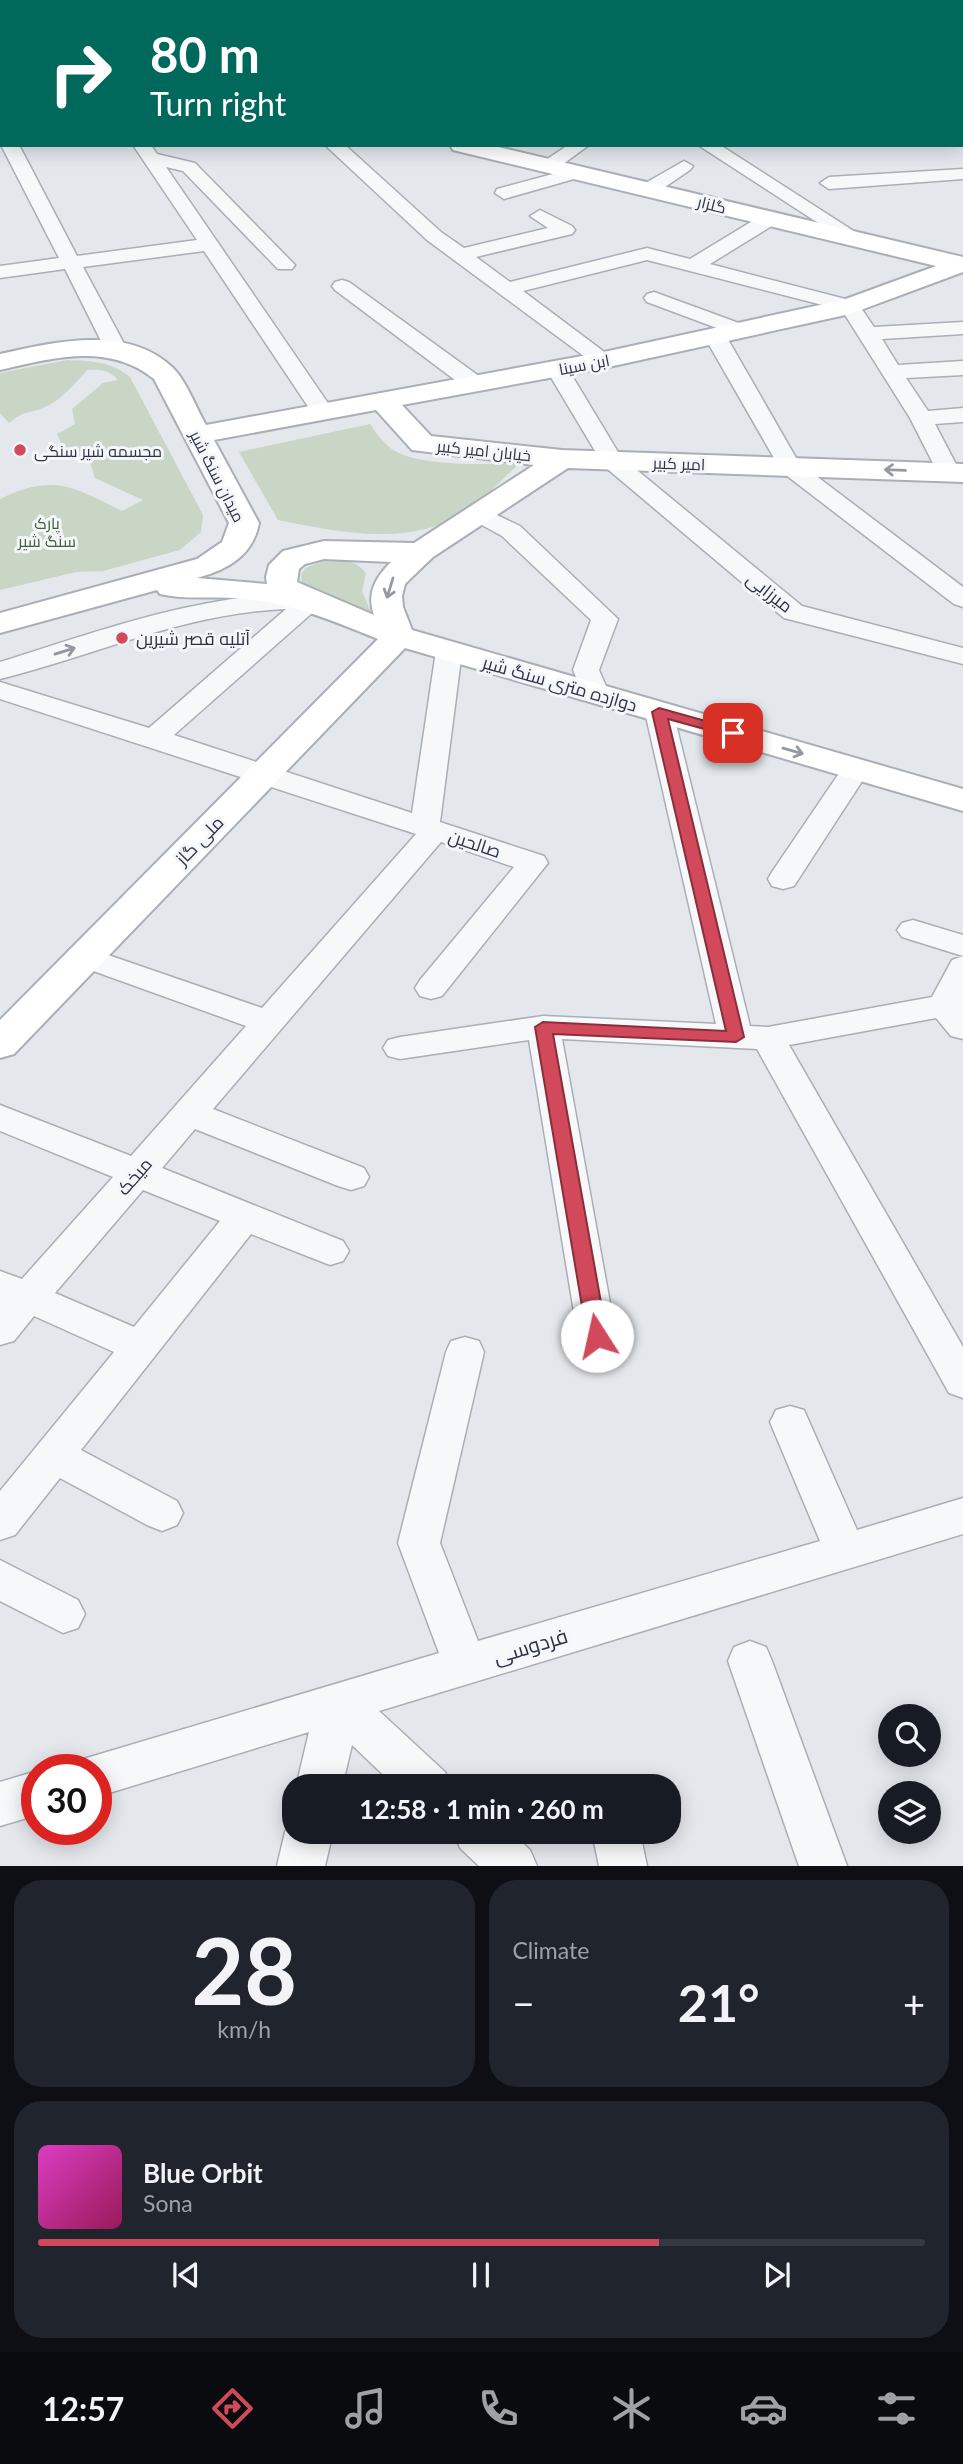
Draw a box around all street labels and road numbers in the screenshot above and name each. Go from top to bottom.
street label: گلزار [694,191,728,218]
street label: ابن سینا [557,350,611,380]
street label: میدان سنگ شیر [185,426,249,526]
street label: خیابان امیر کبیر [435,436,532,466]
street label: امیر کبیر [651,453,706,474]
street label: میرزایی [742,567,797,618]
street label: دوازده متری سنگ شیر [479,650,640,717]
street label: ملی گاز [170,811,228,871]
street label: صالحین [446,824,504,863]
street label: میخک [112,1153,156,1199]
street label: فردوسی [490,1622,571,1670]

